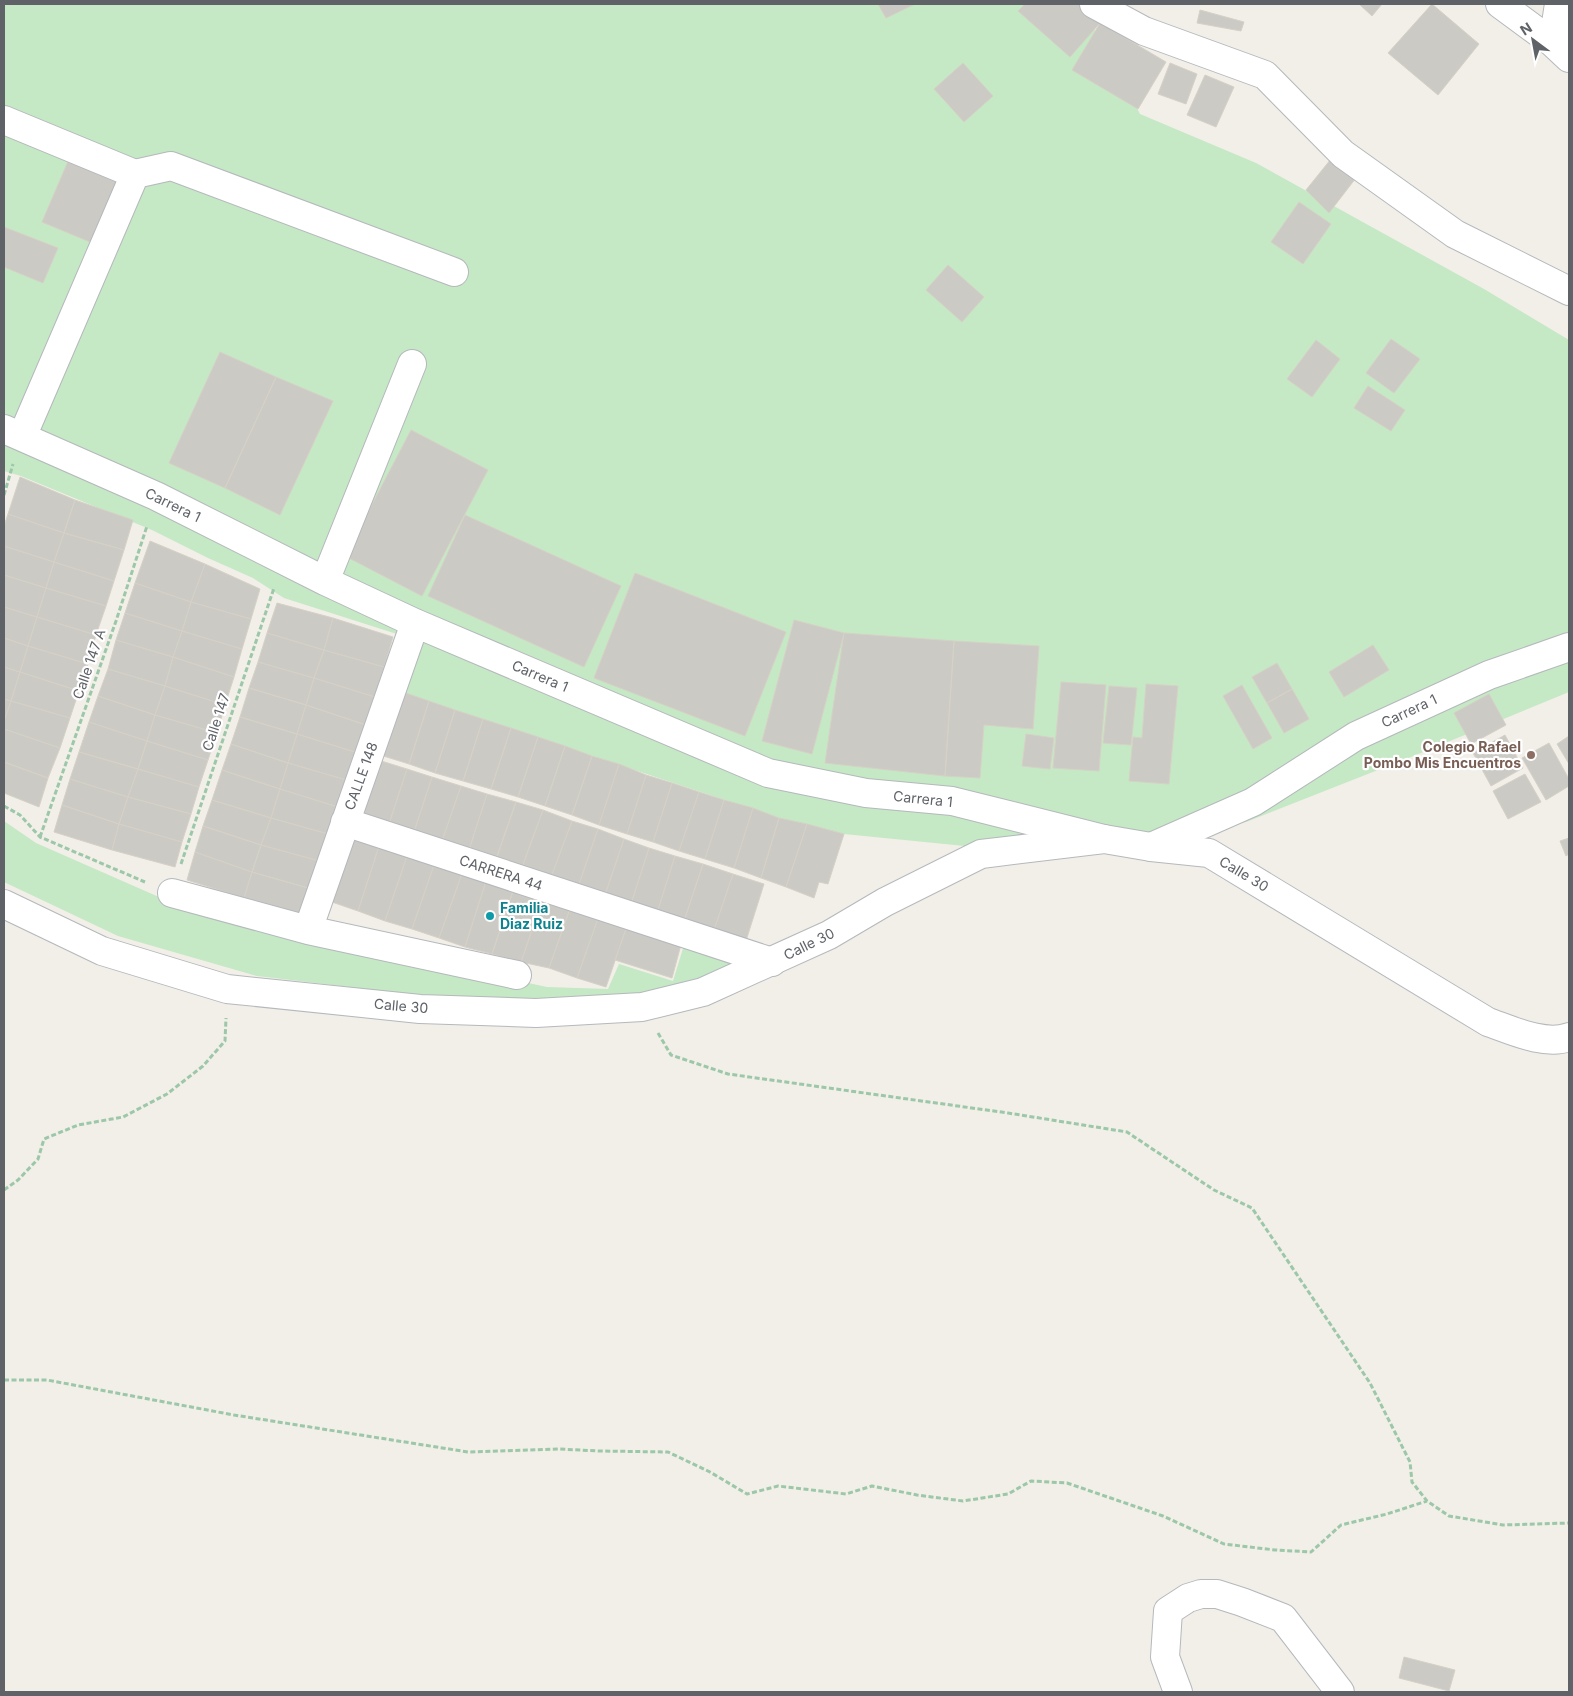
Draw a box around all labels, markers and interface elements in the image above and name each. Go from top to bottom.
north arrow [1508,15,1558,65]
text: N [1517,19,1535,39]
street label: Carrera 1 [143,484,204,525]
street label: Calle 147 A [69,626,109,701]
street label: Carrera 1 [509,656,571,695]
street label: Carrera 1 [1378,690,1439,731]
street label: Calle 147 [198,691,233,753]
place label: Colegio Rafael Pombo Mis Encuentros [1364,738,1521,771]
street label: CALLE 148 [340,739,381,812]
marker: Colegio Rafael Pombo Mis Encuentros [1525,749,1537,761]
street label: Carrera 1 [893,787,954,810]
street label: CARRERA 44 [457,851,545,894]
street label: Calle 30 [1217,852,1272,895]
place label: Familia Diaz Ruiz [500,899,563,932]
marker: Familia Diaz Ruiz [484,910,496,922]
street label: Calle 30 [781,924,837,963]
street label: Calle 30 [373,995,429,1016]

